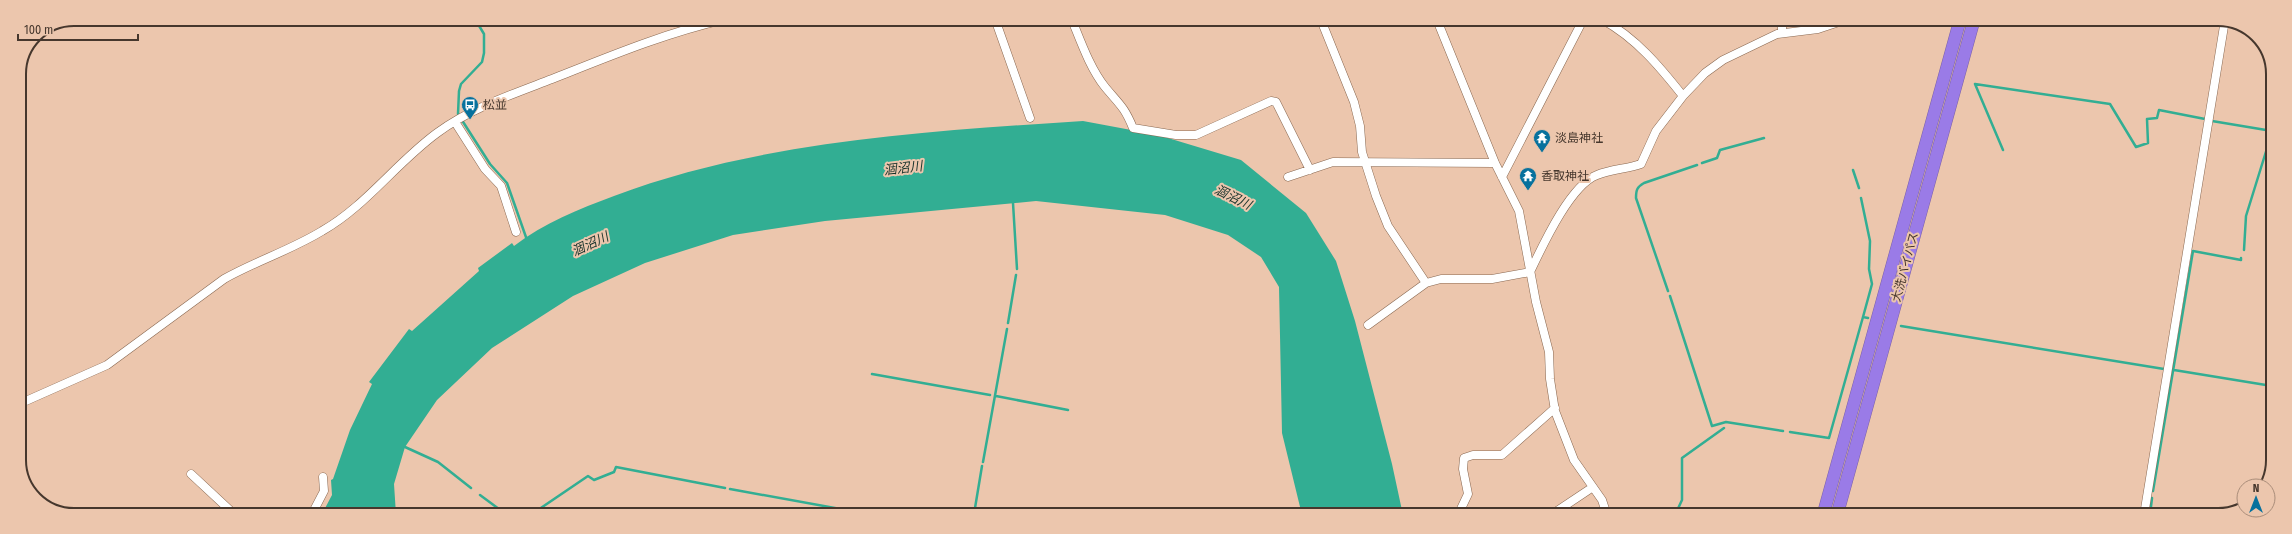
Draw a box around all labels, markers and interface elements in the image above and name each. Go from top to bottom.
scale bar [18,16,138,42]
text: 100 m [24,23,53,37]
bus stop icon: 松並 [460,95,480,120]
place label: 松並 [483,98,507,112]
temple icon: 淡島神社 [1532,128,1552,153]
place label: 淡島神社 [1555,131,1603,145]
water label: 涸沼川 [883,158,925,178]
temple icon: 香取神社 [1518,166,1538,191]
place label: 香取神社 [1541,169,1589,183]
water label: 涸沼川 [1212,182,1256,213]
water label: 涸沼川 [569,228,613,259]
street label: 大洗バイパス [1889,231,1921,303]
north arrow [2236,478,2276,518]
text: N [2253,482,2259,495]

